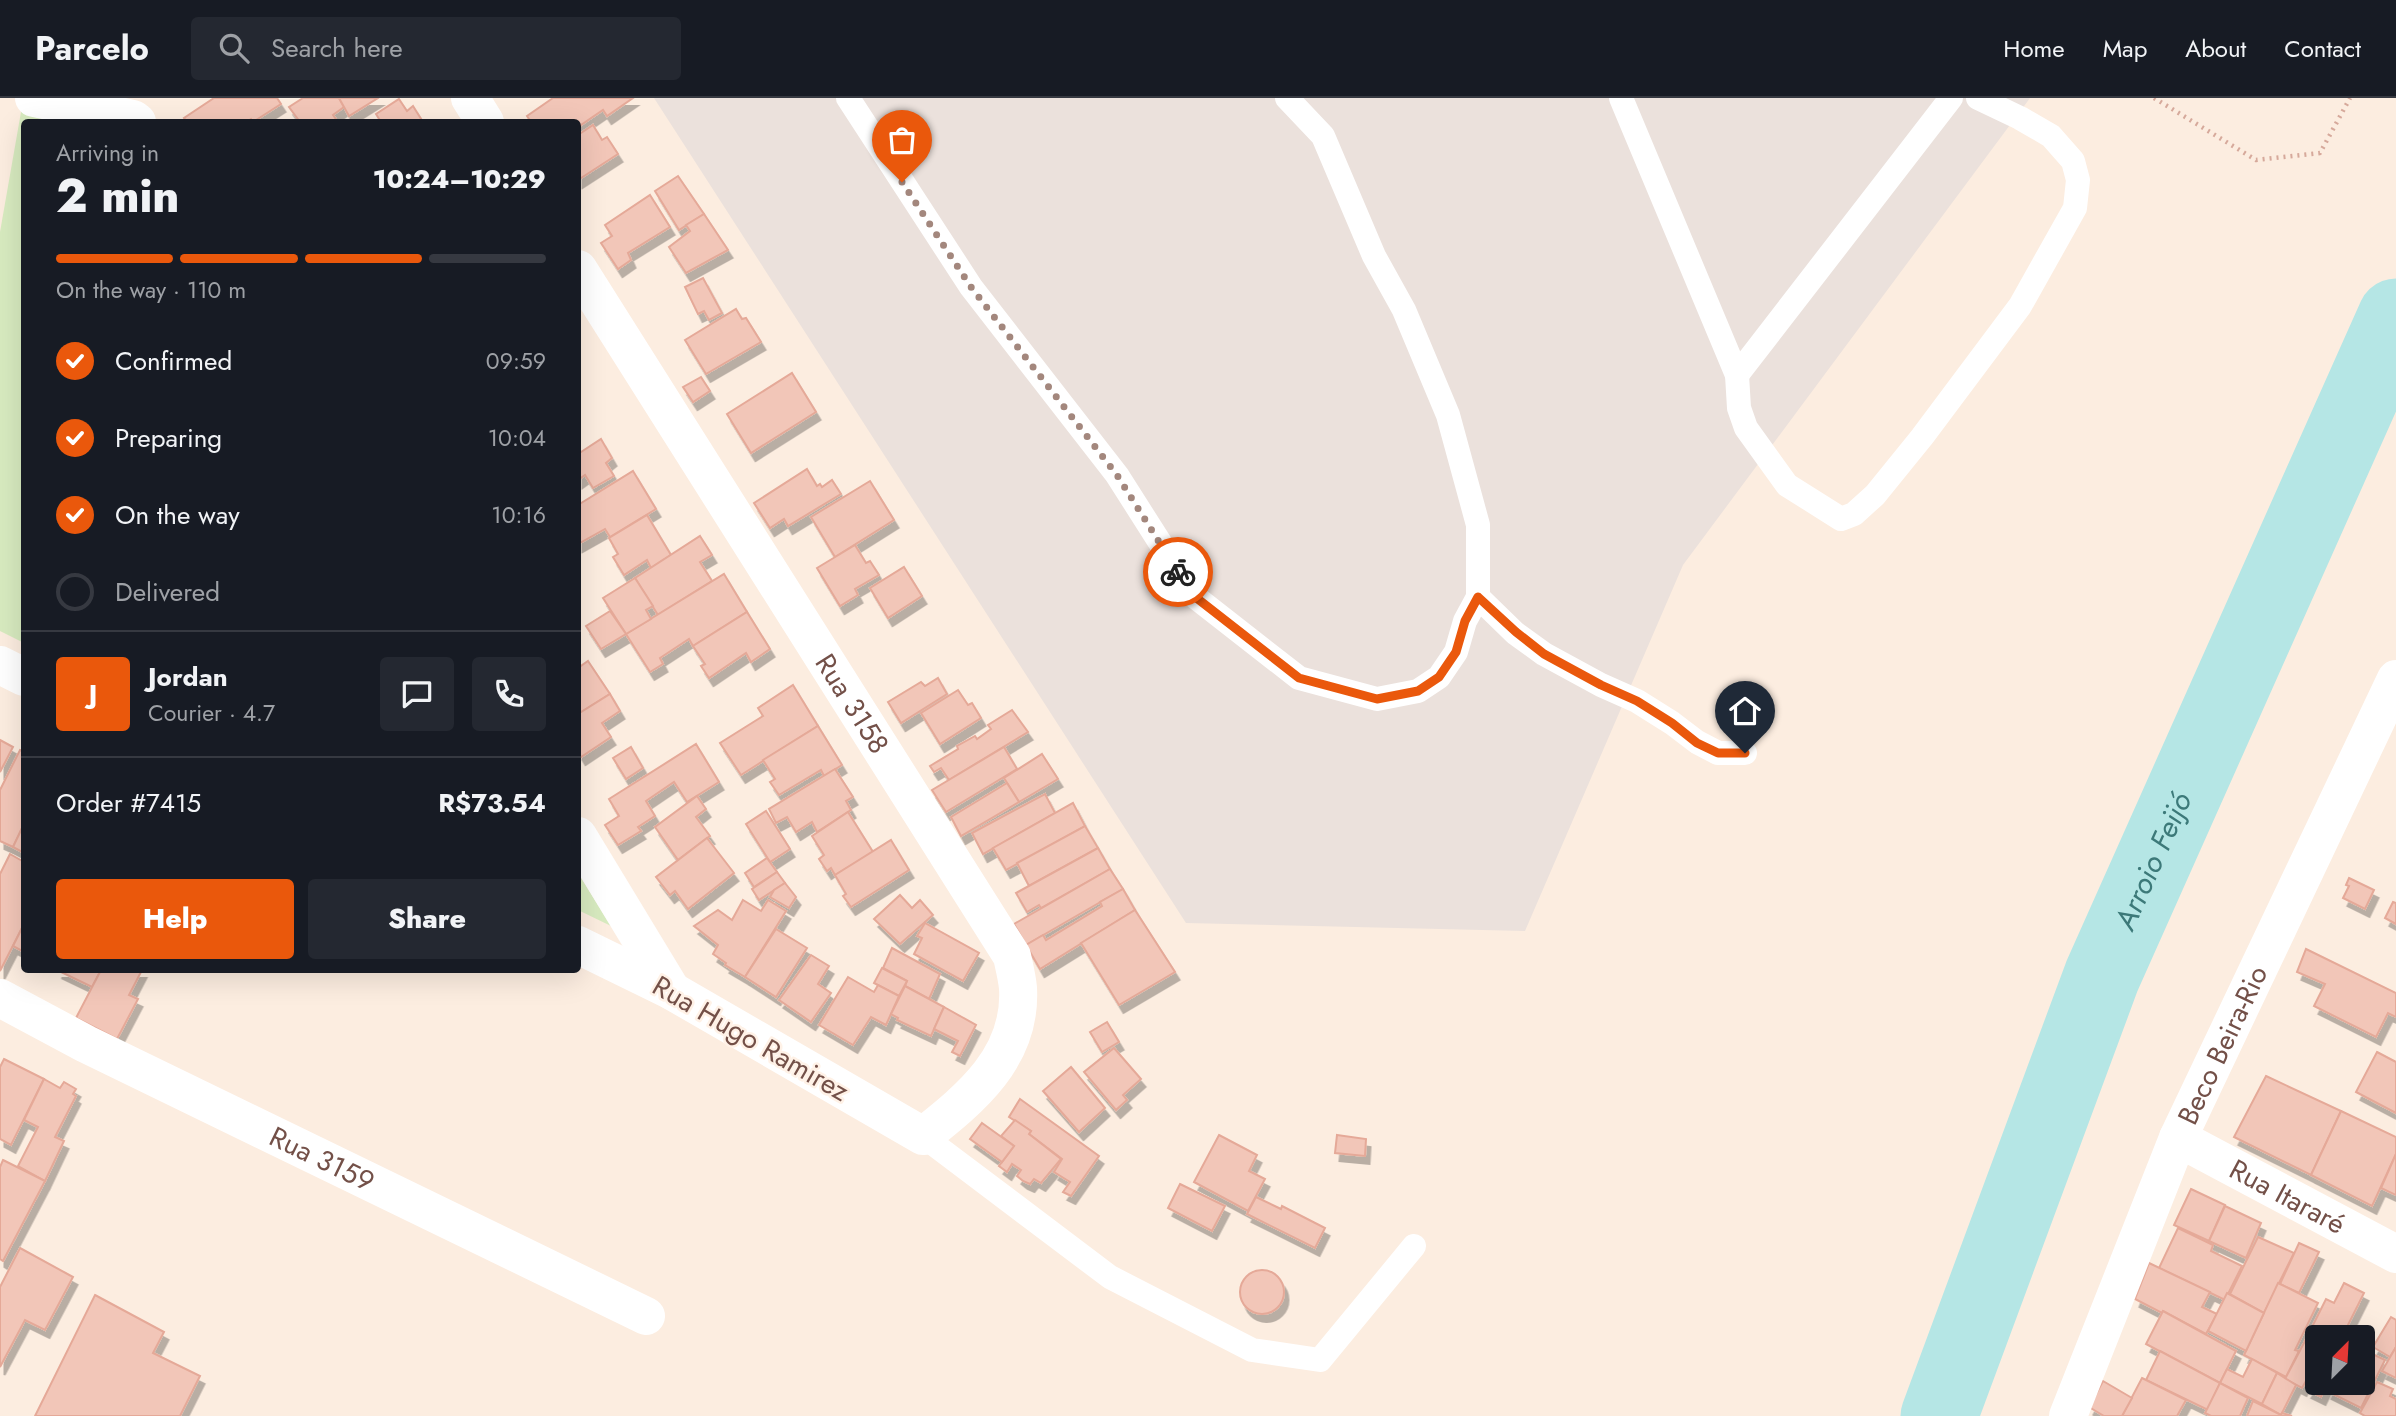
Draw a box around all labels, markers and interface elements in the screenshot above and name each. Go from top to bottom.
search box [191,17,681,80]
text: Parcelo [35,25,149,72]
icon: search [215,29,253,67]
text: Search here [271,29,403,67]
text: Home [2003,31,2065,66]
text: Map [2103,31,2147,66]
text: About [2185,31,2246,66]
text: Contact [2284,31,2361,66]
pin [872,110,932,182]
icon: bag [883,121,921,159]
text: Arriving in [56,136,159,170]
text: 10:24–10:29 [373,160,546,198]
text: 2 min [56,163,180,229]
text: On the way · 110 m [56,273,246,307]
icon: check [56,342,94,380]
text: Confirmed [115,342,232,380]
text: 09:59 [486,344,546,378]
icon: check [56,419,94,457]
text: Preparing [115,419,222,457]
text: 10:04 [488,421,546,455]
icon: check [56,496,94,534]
text: On the way [115,496,240,534]
text: 10:16 [491,498,546,532]
courier [1143,537,1213,607]
icon: bike [1159,553,1197,591]
text: Delivered [115,573,220,611]
street label: Rua 3158 [805,646,899,762]
button: chat [380,657,454,731]
button: phone [472,657,546,731]
text: Jordan [148,658,228,696]
text: J [89,675,97,713]
pin [1715,681,1775,753]
icon: home [1726,692,1764,730]
text: Courier · 4.7 [148,696,275,730]
text: Order #7415 [56,784,201,822]
text: R$73.54 [438,784,546,822]
water label: Arroio Feijó [2103,785,2202,938]
button: Help [56,879,294,959]
button: Share [308,879,546,959]
street label: Beco Beira-Rio [2167,959,2278,1131]
street label: Rua Hugo Ramirez [645,965,857,1111]
street label: Rua 3159 [262,1116,381,1202]
street label: Rua Itararé [2222,1149,2352,1244]
north arrow [2305,1325,2375,1395]
map controls [2305,1325,2375,1395]

